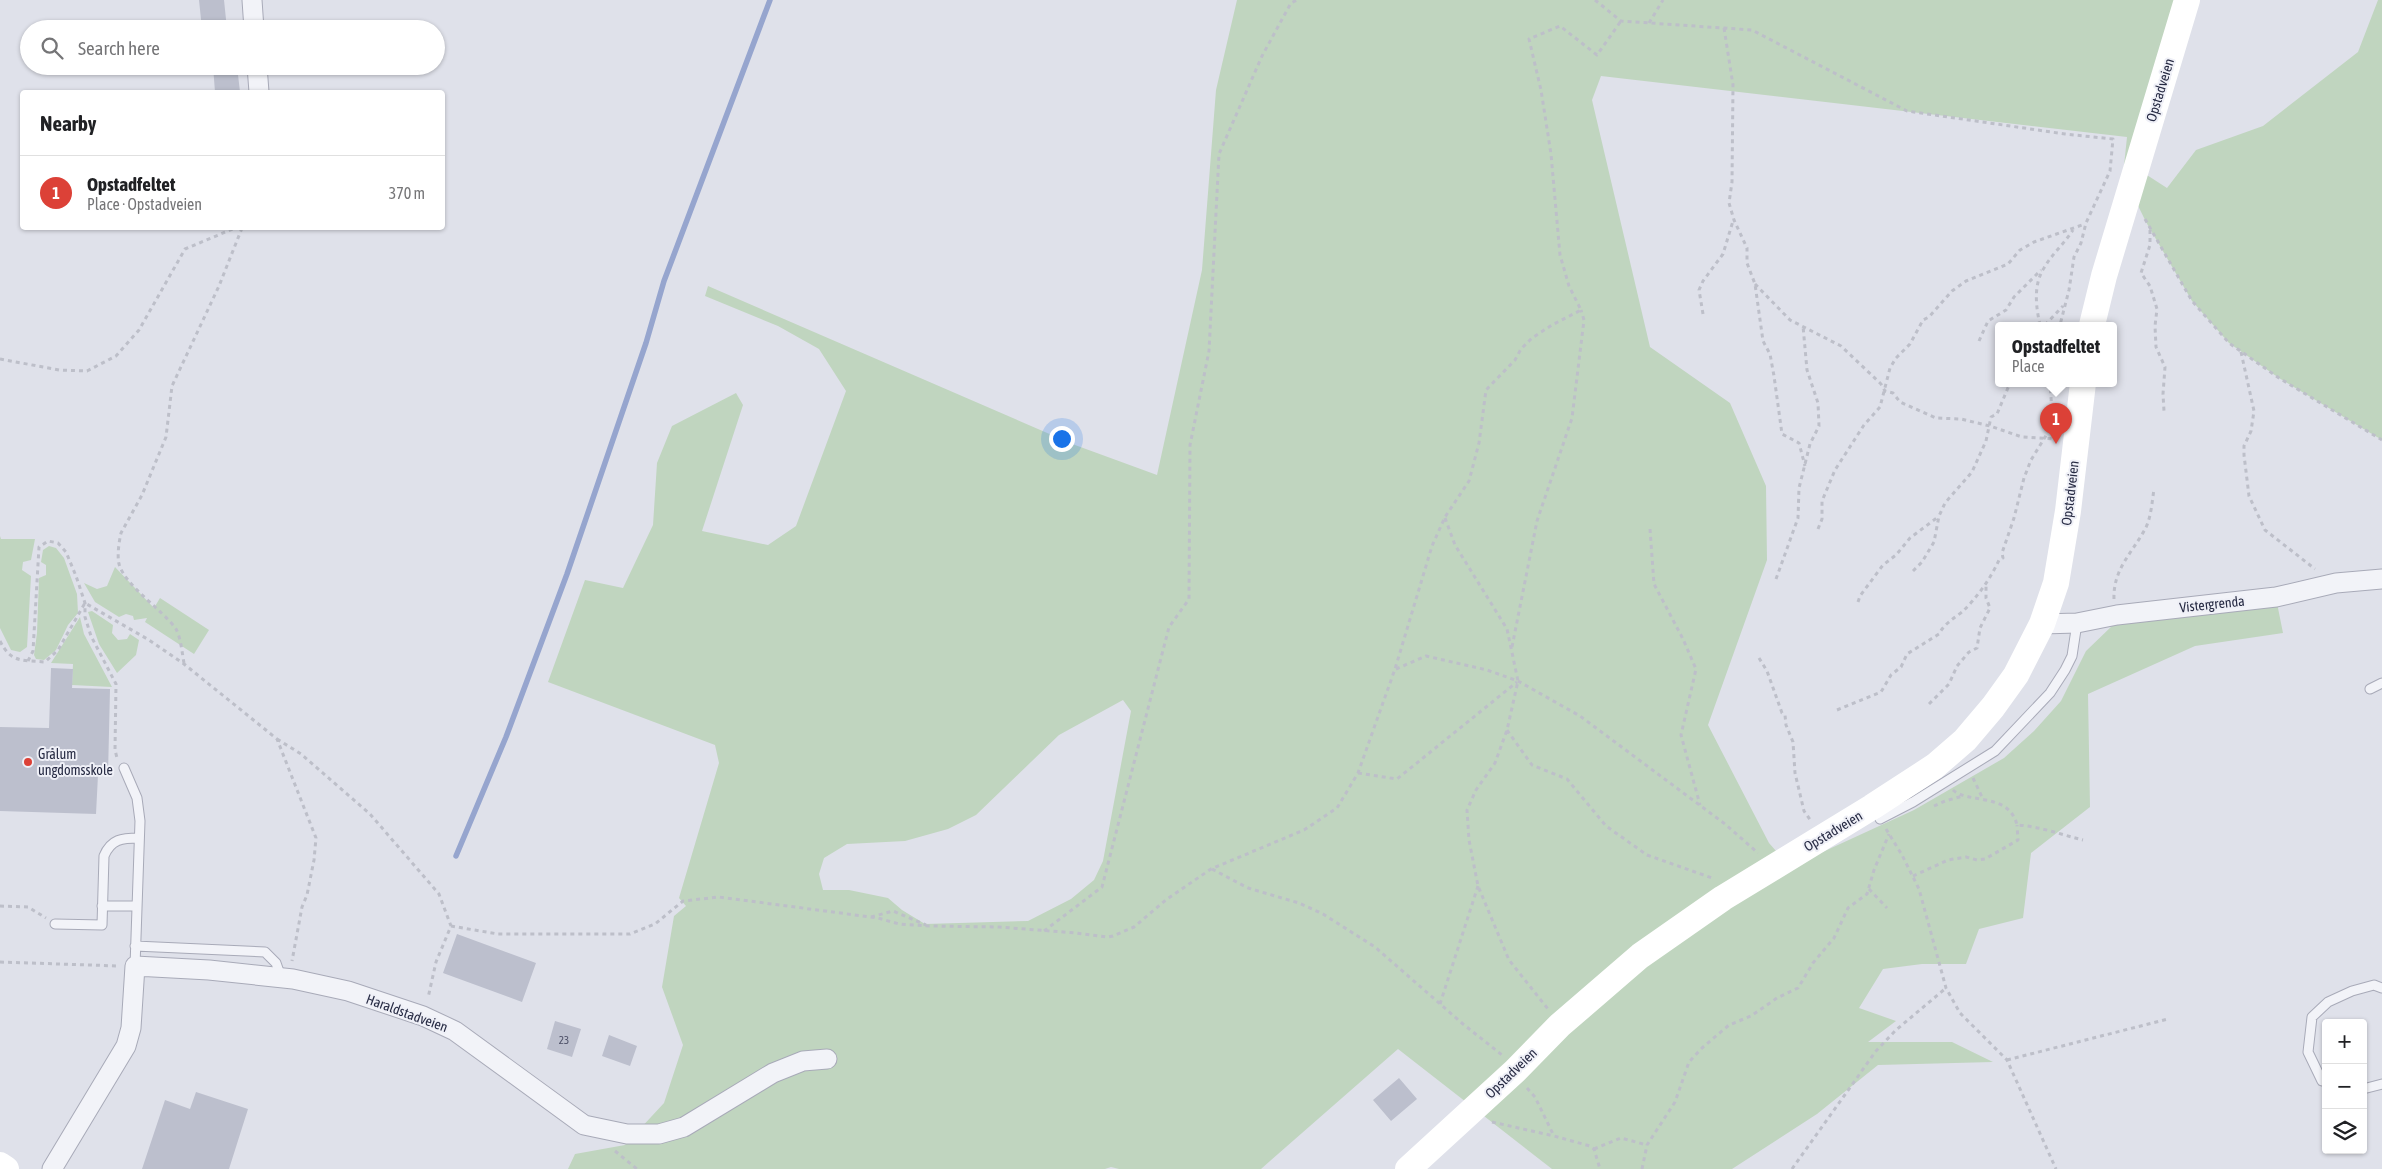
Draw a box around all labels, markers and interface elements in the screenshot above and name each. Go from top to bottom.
search box [20,20,445,75]
icon: search [38,34,66,62]
text: Search here [78,37,160,59]
street label: Opstadveien [2143,56,2177,124]
text: Nearby [40,111,96,135]
text: Opstadfeltet [87,173,175,195]
text: 1 [52,184,60,202]
text: 370 m [389,184,425,202]
text: Place · Opstadveien [87,195,202,213]
popup [1995,322,2117,387]
text: Opstadfeltet [2012,335,2100,357]
text: Place [2012,357,2045,375]
pin: 1 [2040,403,2072,444]
your location [1049,426,1075,452]
street label: Opstadveien [2058,460,2082,526]
street label: Vistergrenda [2179,593,2245,615]
place label: Grålum ungdomsskole [38,746,113,778]
marker: Grålum ungdomsskole [22,756,34,768]
street label: Opstadveien [1801,807,1865,855]
street label: Haraldstadveien [364,991,450,1035]
map controls [2322,1019,2367,1154]
button: + [2322,1019,2367,1064]
house number: 23 [559,1034,569,1046]
street label: Opstadveien [1482,1045,1540,1101]
button: − [2322,1064,2367,1109]
button: layers [2322,1109,2367,1154]

